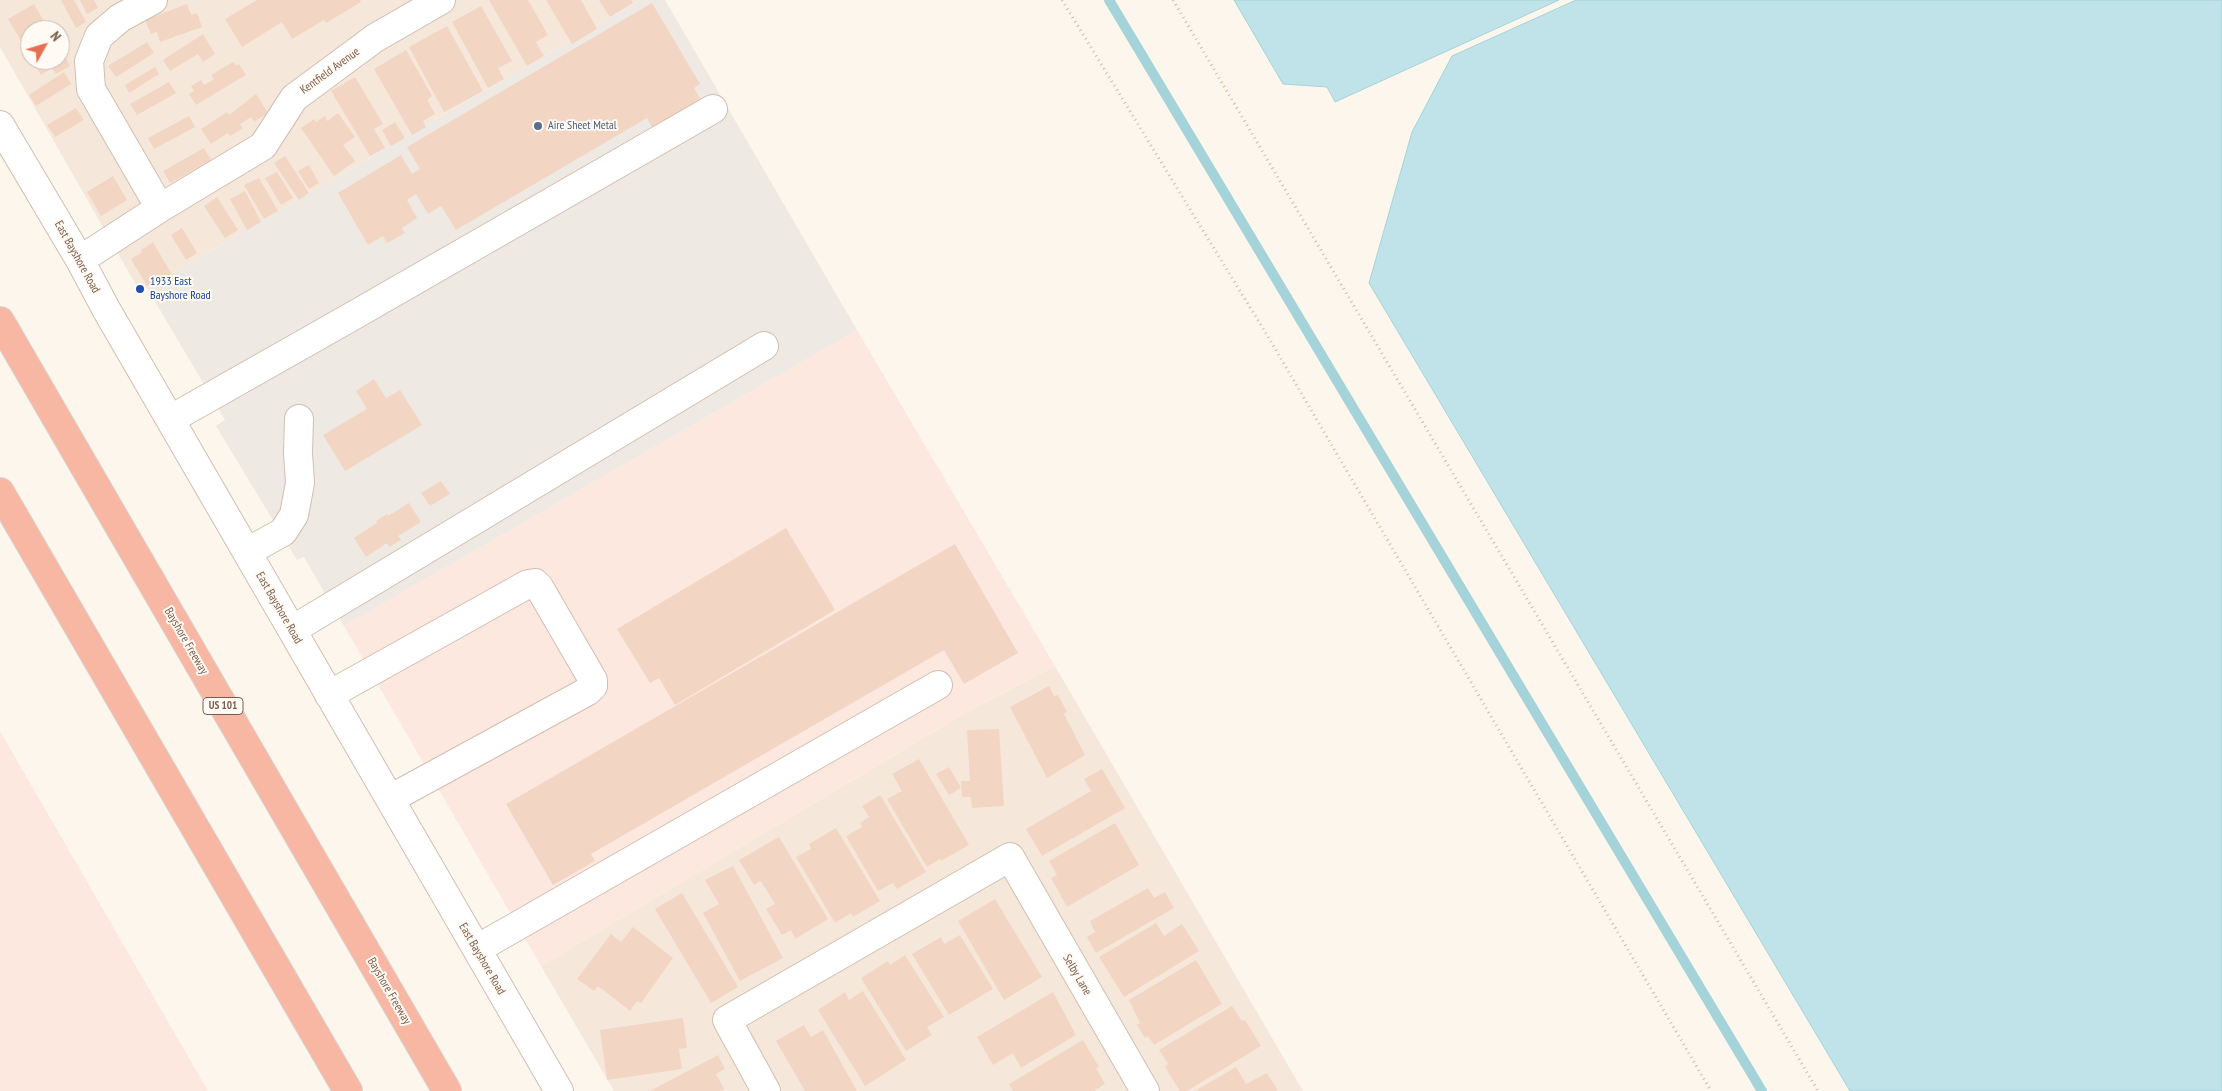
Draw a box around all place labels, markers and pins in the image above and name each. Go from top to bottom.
place label: Aire Sheet Metal [548,119,617,133]
marker: Aire Sheet Metal [532,120,544,132]
place label: 1933 East Bayshore Road [150,275,211,303]
marker: 1933 East Bayshore Road [134,283,146,295]

